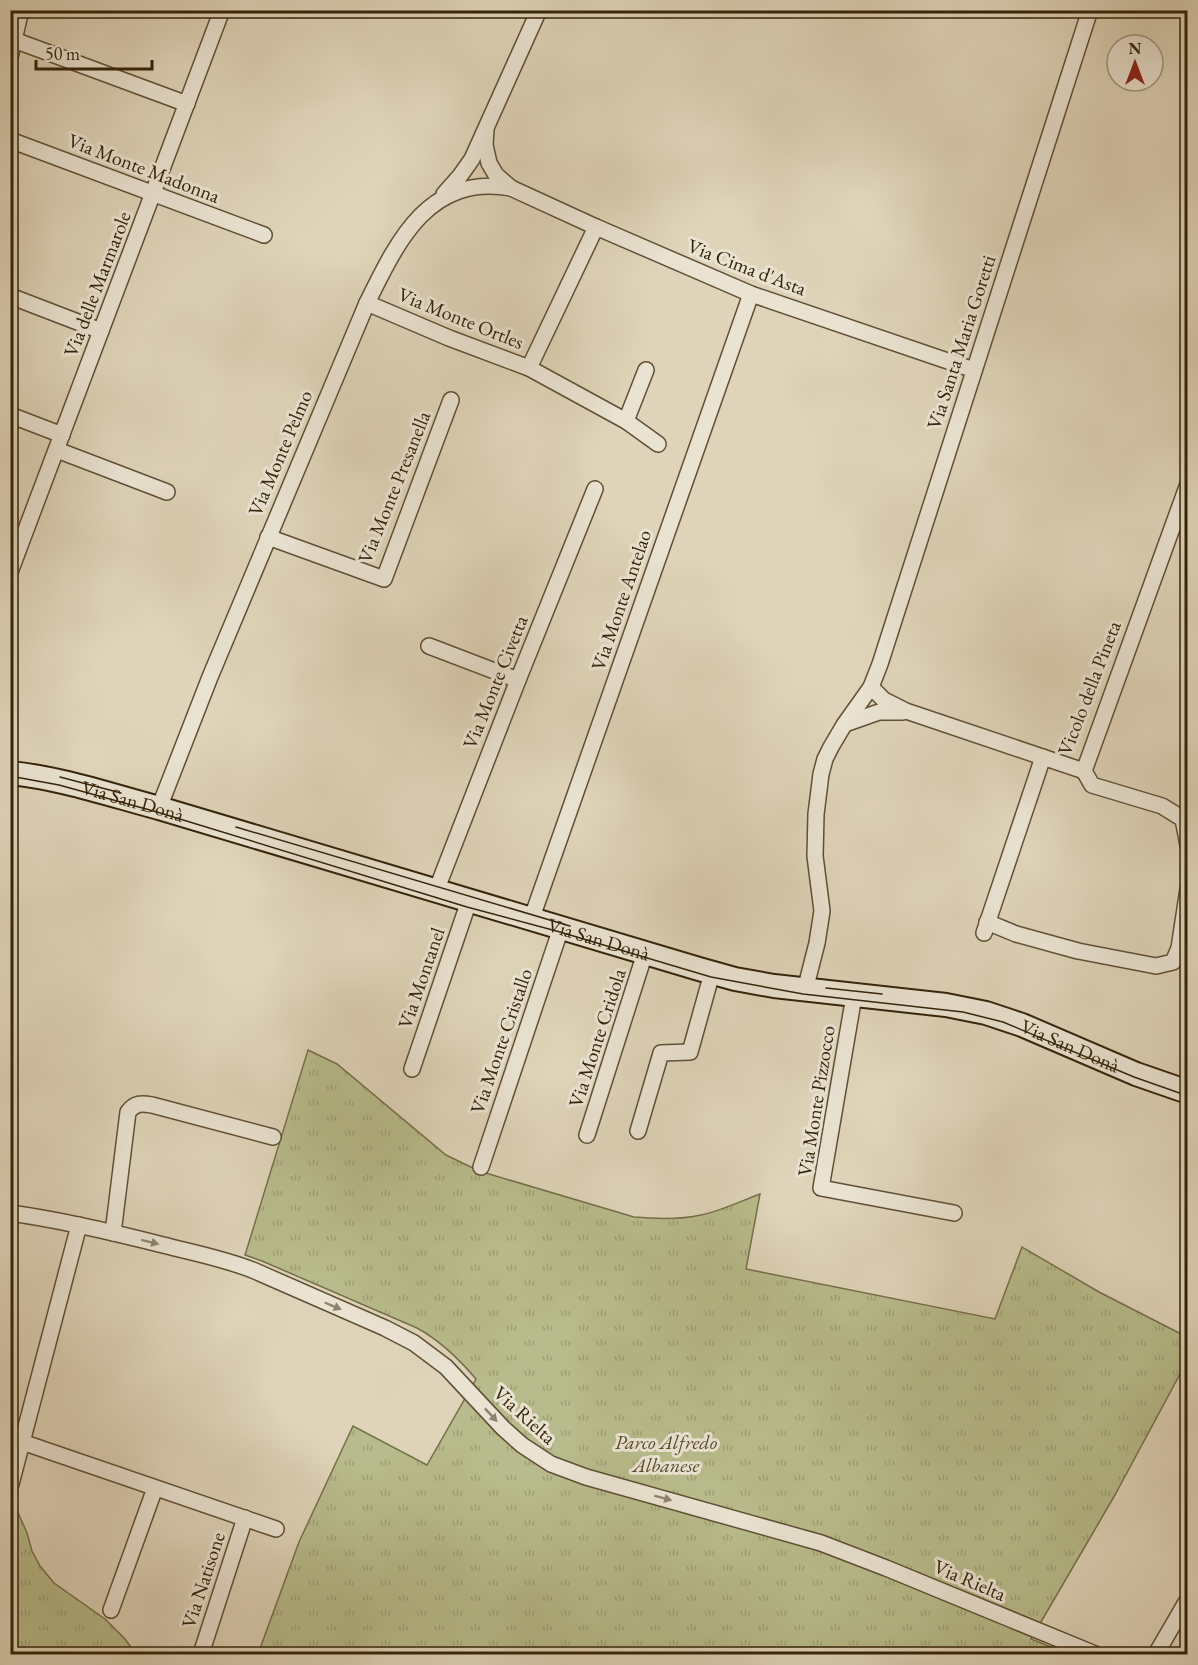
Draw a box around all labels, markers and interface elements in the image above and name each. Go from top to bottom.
scale bar [36,33,152,71]
north arrow [1105,33,1165,93]
text: N [1129,38,1142,59]
text: 50 m [45,42,80,65]
street label: Via Monte Madonna [64,127,224,209]
street label: Via delle Marmarole [57,207,137,361]
street label: Via Cima d'Asta [684,232,810,302]
street label: Via Santa Maria Goretti [921,252,1001,432]
street label: Via Monte Ortles [394,281,528,355]
street label: Via Monte Pelmo [242,386,318,520]
street label: Via Monte Presanella [352,407,436,567]
street label: Via Monte Antelao [585,526,657,674]
street label: Via Monte Civetta [456,611,534,753]
street label: Vicolo della Pineta [1051,617,1127,759]
street label: Via San Donà [79,774,187,828]
street label: Via San Donà [544,912,653,967]
street label: Via Montanel [392,924,451,1032]
street label: Via Monte Cristallo [464,965,538,1117]
street label: Via Monte Cridola [562,965,632,1111]
street label: Via San Donà [1017,1013,1124,1078]
street label: Via Monte Pizzocco [791,1024,841,1178]
one-way arrow [141,1237,159,1247]
one-way arrow [325,1301,343,1311]
street label: Via Rielta [488,1380,562,1450]
one-way arrow [484,1408,498,1423]
park label: Parco Alfredo Albanese [615,1429,718,1478]
one-way arrow [654,1494,672,1503]
street label: Via Natisone [175,1528,231,1631]
street label: Via Rielta [930,1553,1010,1607]

